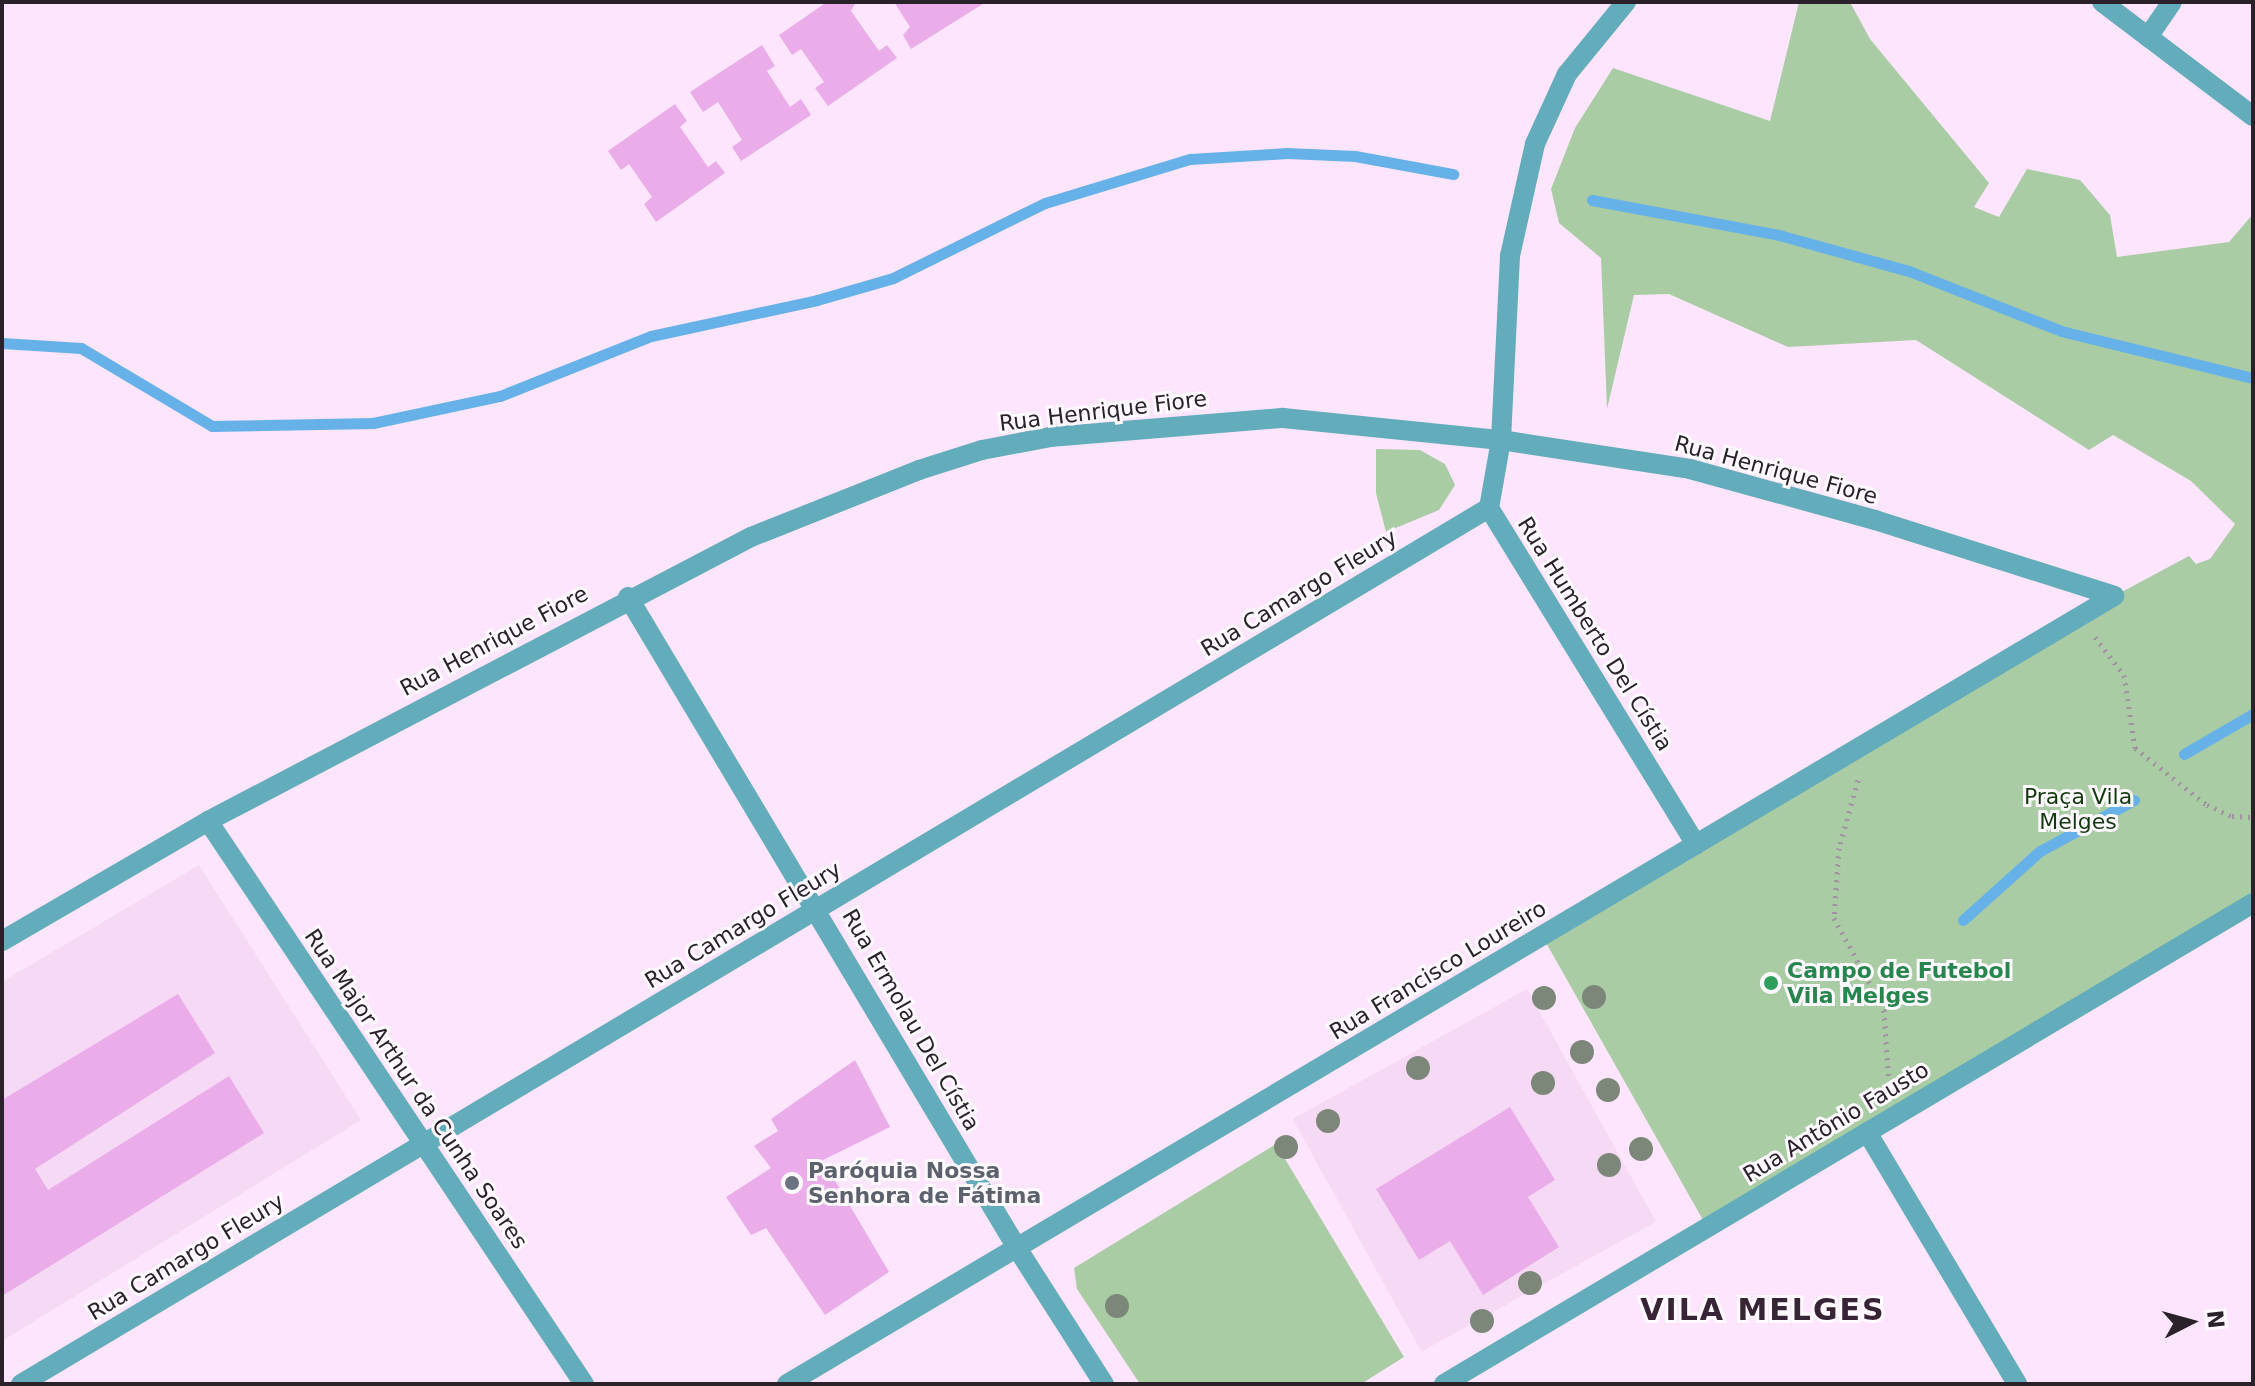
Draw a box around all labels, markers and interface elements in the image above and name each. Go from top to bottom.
street label: Rua Henrique Fiore [998,385,1208,437]
street label: Rua Henrique Fiore [1672,430,1880,510]
street label: Rua Humberto Del Cístia [1512,512,1678,756]
street label: Rua Camargo Fleury [1196,524,1402,662]
street label: Rua Henrique Fiore [396,580,592,702]
park label: Praça Vila Melges [2024,783,2132,834]
street label: Rua Camargo Fleury [640,856,846,994]
street label: Rua Francisco Loureiro [1325,895,1551,1045]
street label: Rua Ermolau Del Cístia [837,905,985,1135]
street label: Rua Major Arthur da Cunha Soares [299,924,533,1254]
place label: Campo de Futebol Vila Melges [1787,957,2011,1008]
marker: Campo de Futebol Vila Melges [1762,974,1780,992]
street label: Rua Antônio Fausto [1738,1056,1934,1188]
place label: Paróquia Nossa Senhora de Fátima [808,1157,1041,1208]
marker: Paróquia Nossa Senhora de Fátima [783,1174,801,1192]
street label: Rua Camargo Fleury [83,1188,289,1326]
north arrow [2151,1282,2231,1362]
district label: VILA MELGES [1640,1292,1886,1328]
text: N [2202,1309,2229,1330]

